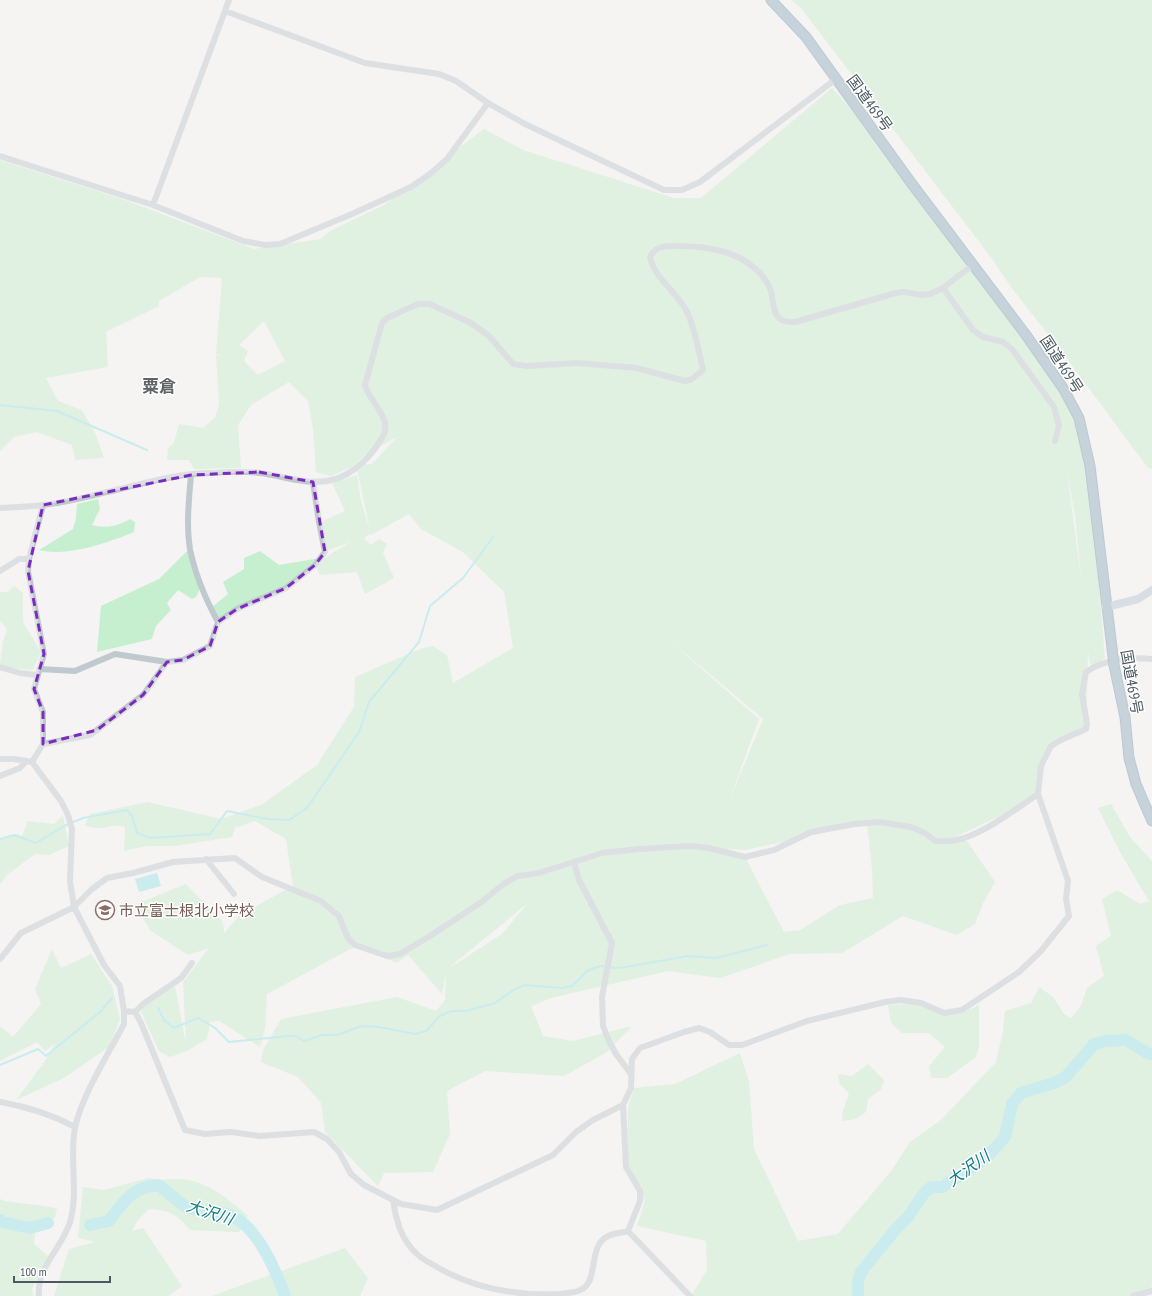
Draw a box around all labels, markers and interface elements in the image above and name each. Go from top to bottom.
street label: 国道469号 [843,71,897,135]
street label: 国道469号 [1036,331,1088,397]
district label: 粟倉 [142,375,176,397]
street label: 国道469号 [1117,648,1147,716]
school or university icon: 市立富士根北小学校 [94,899,116,921]
place label: 市立富士根北小学校 [119,901,254,920]
water label: 大沢川 [943,1145,995,1190]
water label: 大沢川 [184,1195,238,1230]
scale bar [14,1258,110,1284]
text: 100 m [20,1264,47,1279]

